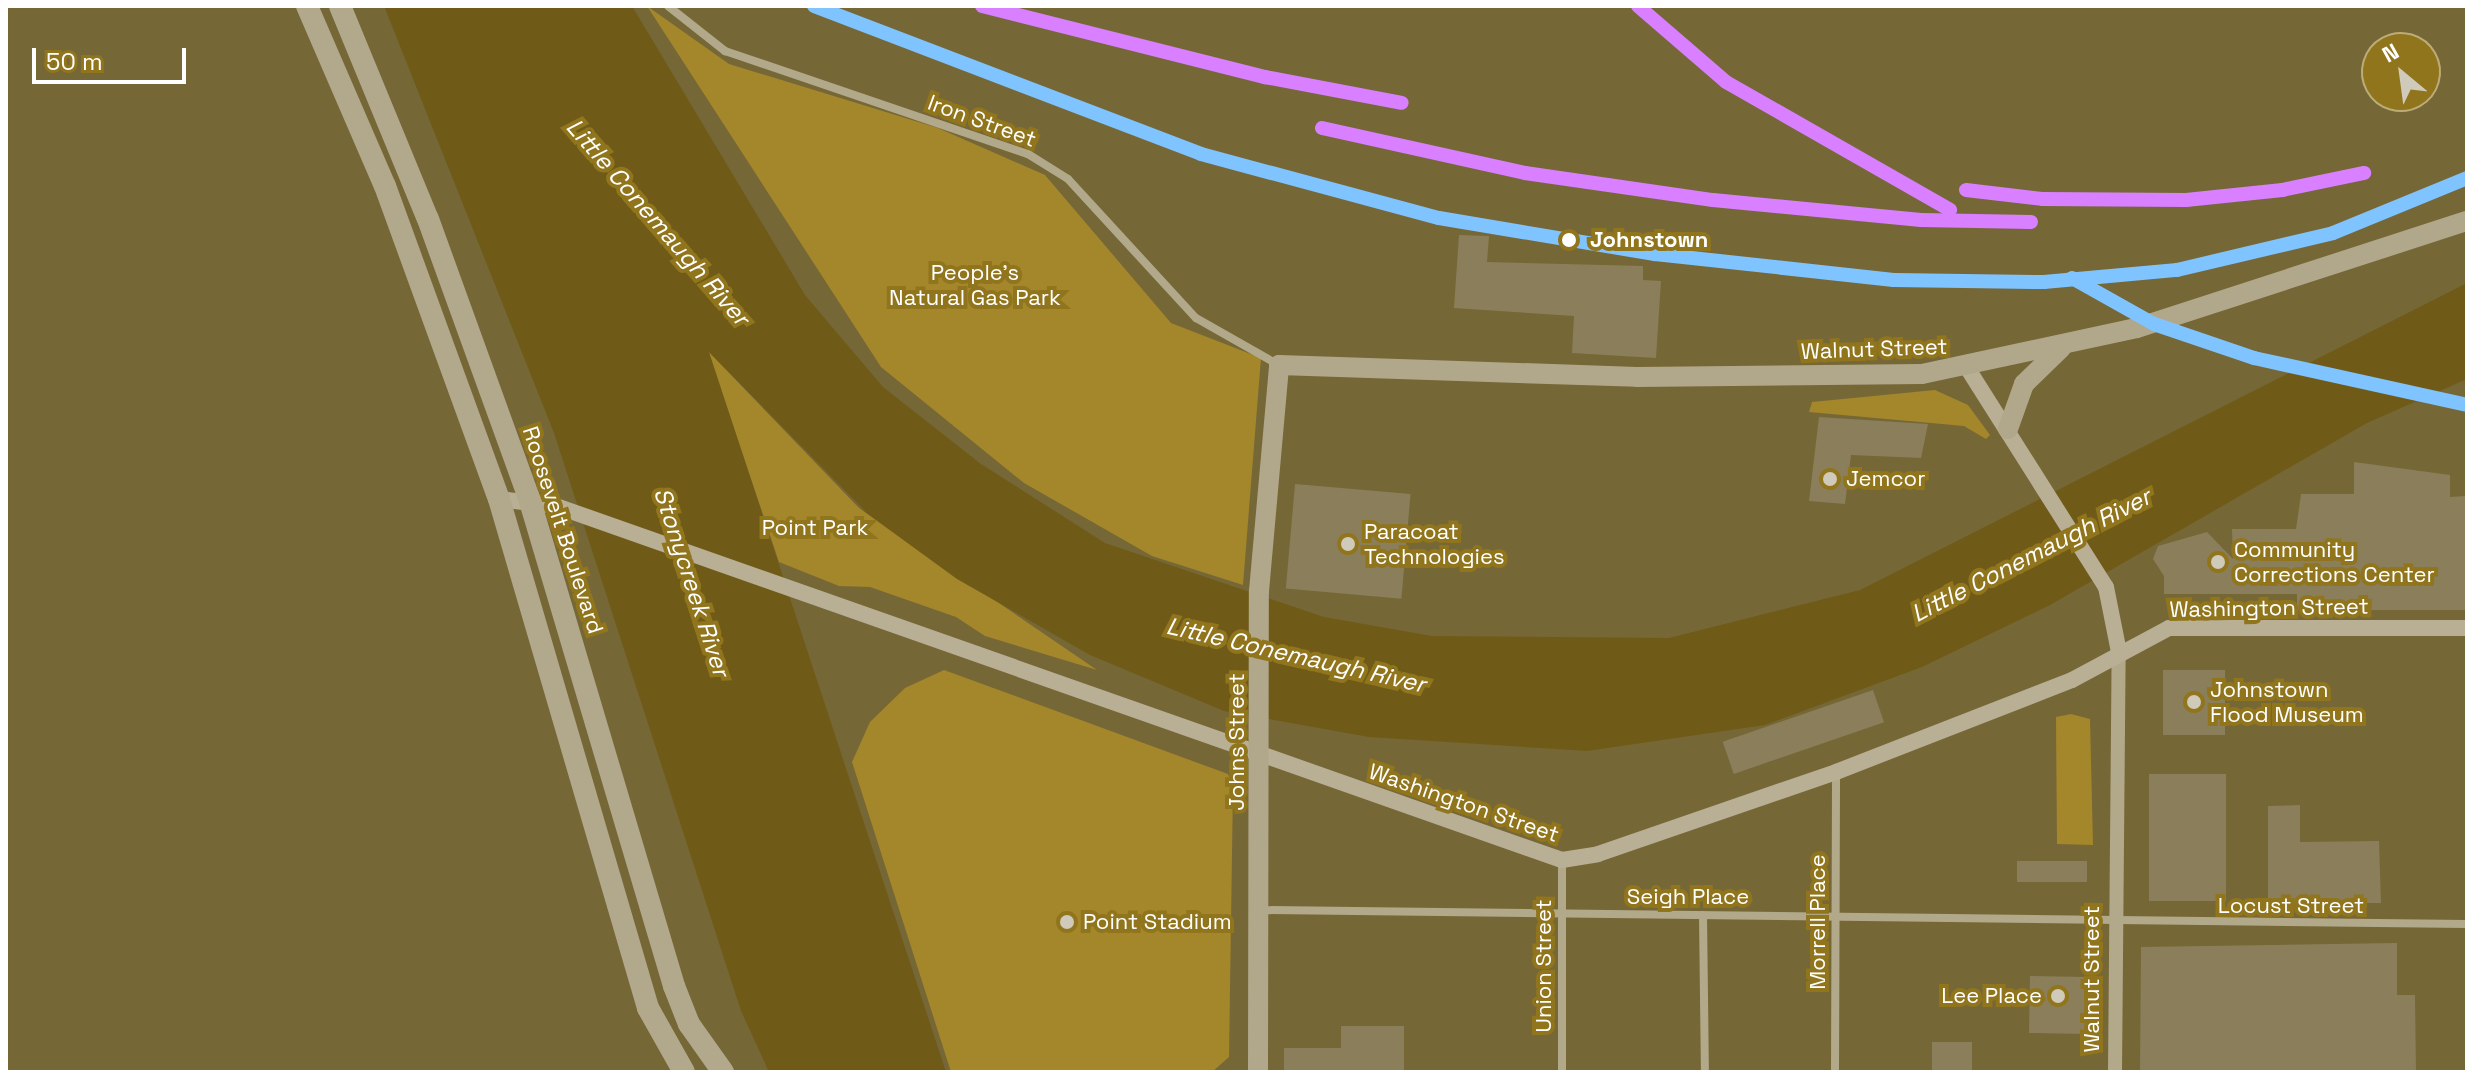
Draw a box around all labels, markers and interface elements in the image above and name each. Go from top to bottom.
scale bar [36,32,190,82]
north arrow [2361,32,2441,112]
text: N [2377,37,2404,69]
text: 50 m [46,46,103,77]
street label: Iron Street [924,89,1040,153]
water label: Little Conemaugh River [560,113,756,331]
marker: Johnstown [1555,226,1583,254]
place label: Johnstown [1590,227,1708,253]
park label: People's Natural Gas Park [889,259,1061,310]
street label: Walnut Street [1800,333,1948,365]
street label: Roosevelt Boulevard [517,423,609,637]
place label: Jemcor [1846,466,1925,492]
marker: Jemcor [1821,470,1839,488]
water label: Little Conemaugh River [1906,482,2156,628]
water label: Stonycreek River [648,484,736,680]
park label: Point Park [762,515,868,541]
place label: Paracoat Technologies [1364,518,1505,570]
marker: Paracoat Technologies [1339,535,1357,553]
place label: Community Corrections Center [2234,536,2435,588]
marker: Community Corrections Center [2209,553,2227,571]
street label: Washington Street [2169,593,2369,623]
water label: Little Conemaugh River [1164,611,1428,699]
street label: Johns Street [1224,673,1250,811]
place label: Johnstown Flood Museum [2210,676,2364,728]
marker: Johnstown Flood Museum [2185,693,2203,711]
street label: Washington Street [1365,758,1563,848]
street label: Morrell Place [1805,854,1831,990]
street label: Seigh Place [1627,884,1749,910]
street label: Locust Street [2218,893,2364,919]
street label: Union Street [1531,899,1557,1033]
street label: Walnut Street [2079,906,2105,1052]
place label: Point Stadium [1083,909,1232,935]
marker: Point Stadium [1058,913,1076,931]
place label: Lee Place [1941,983,2042,1009]
marker: Lee Place [2049,987,2067,1005]

